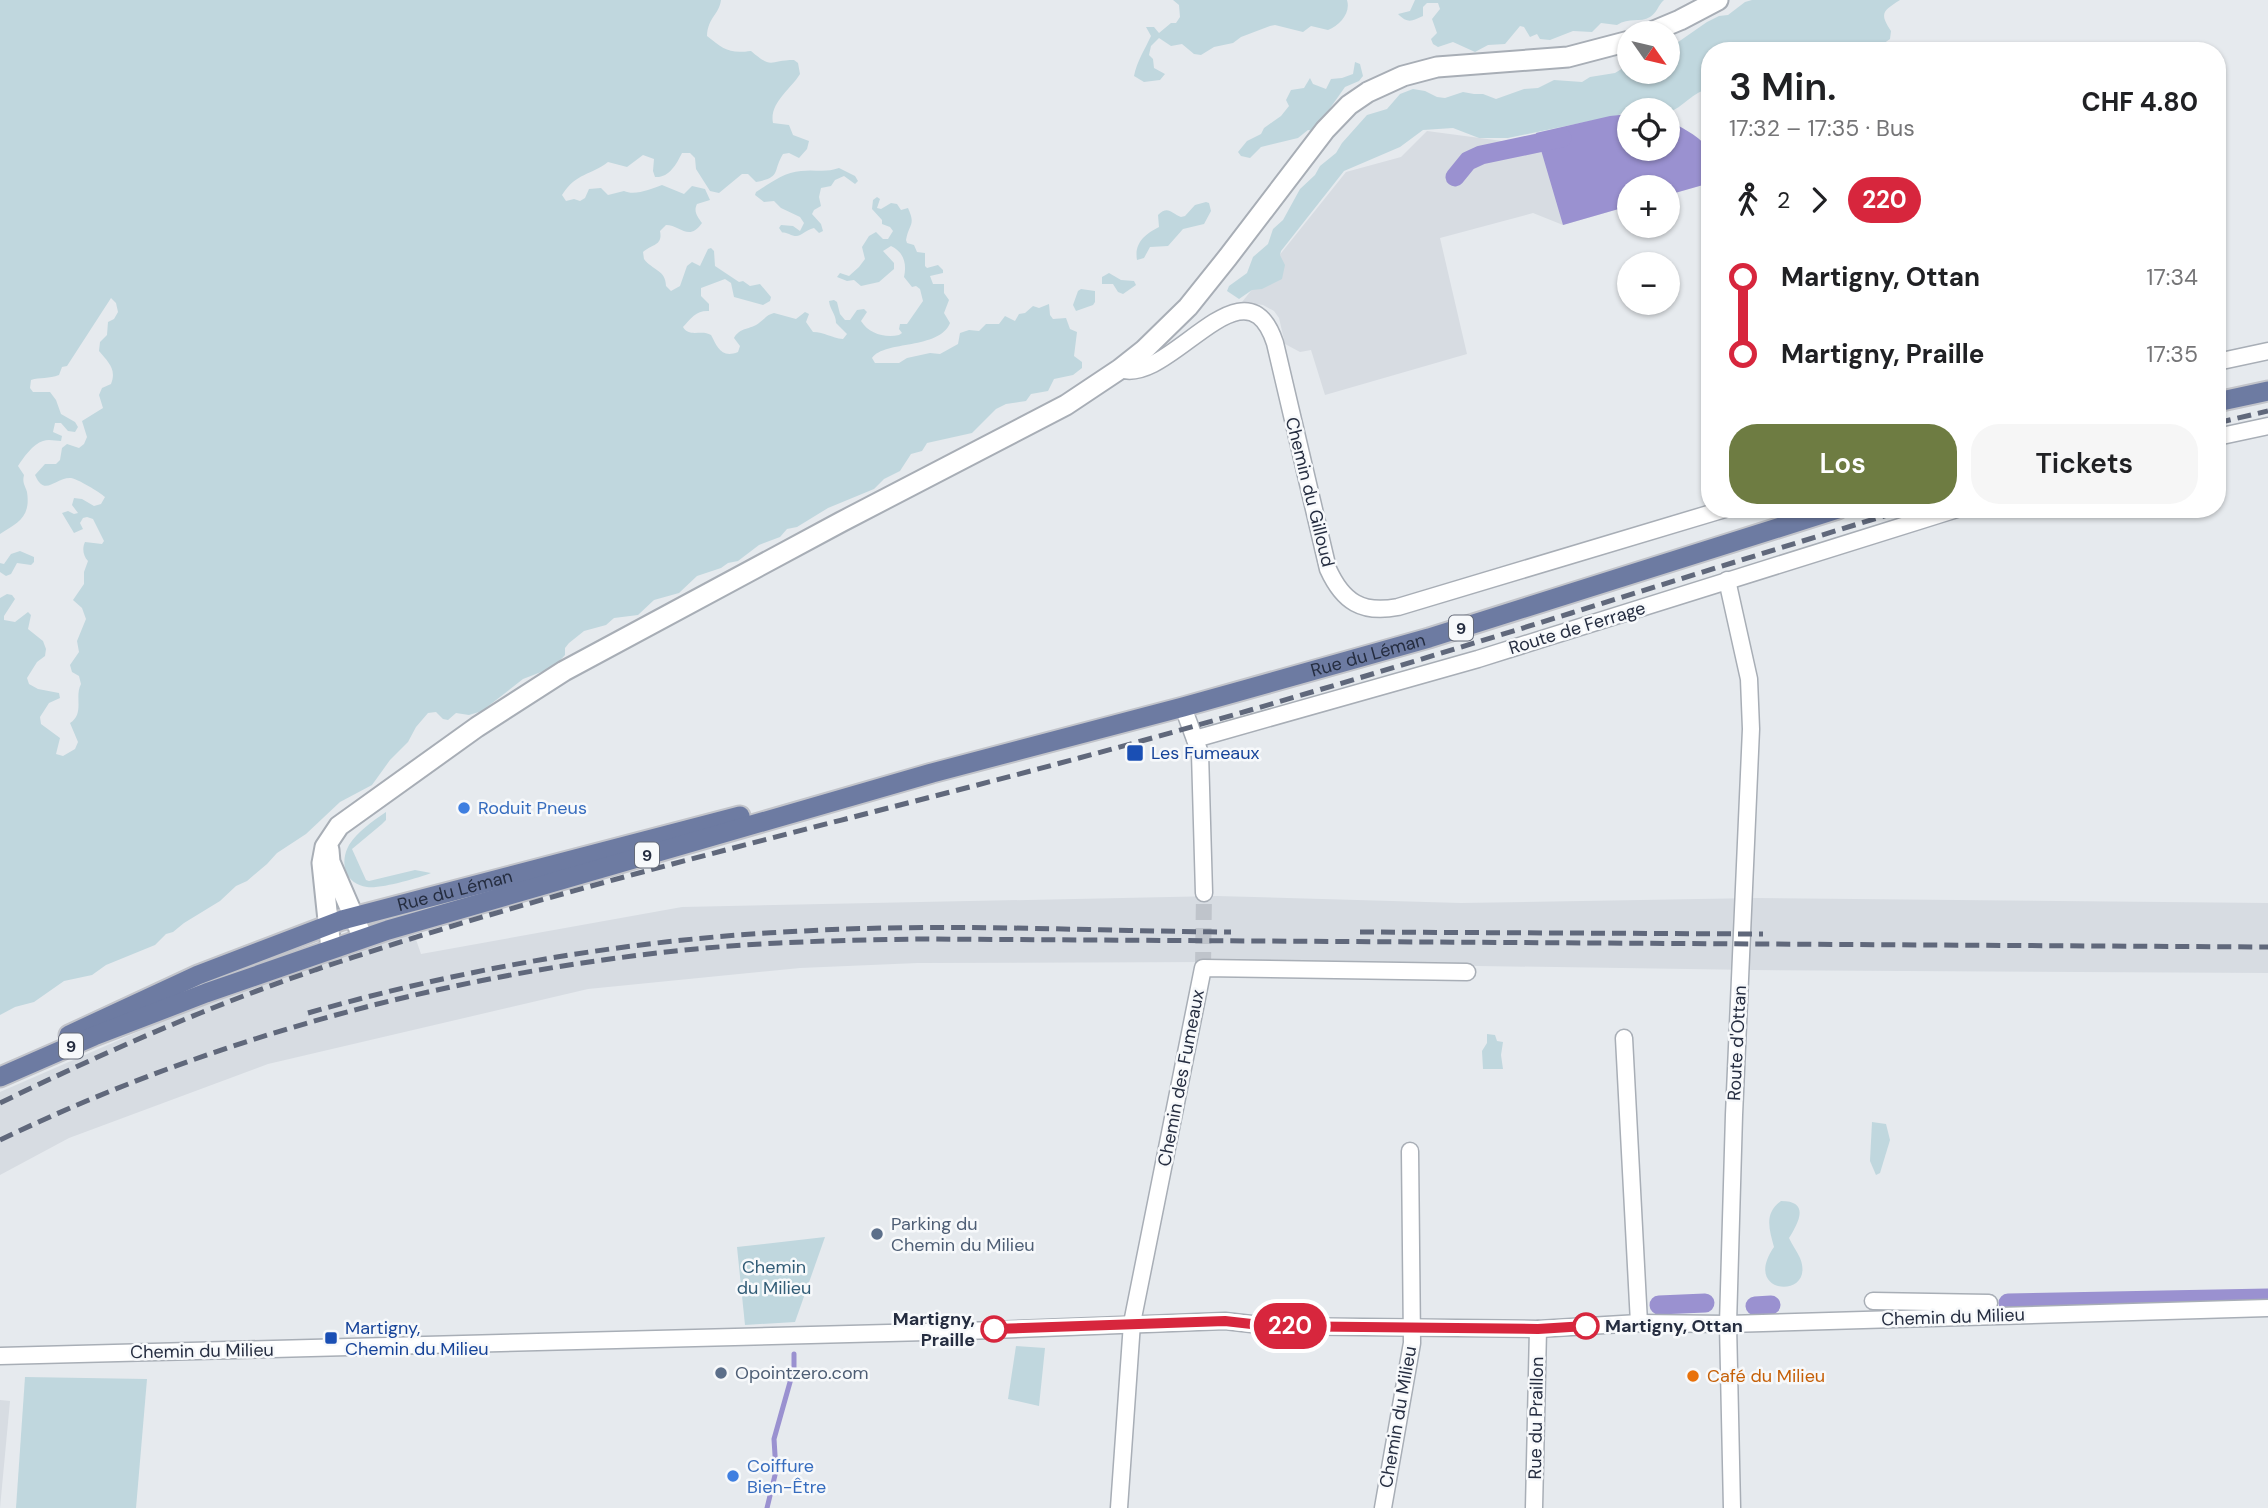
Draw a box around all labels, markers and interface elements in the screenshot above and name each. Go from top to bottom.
north arrow [1617,21,1680,84]
map controls [1617,21,1680,315]
text: 3 Min. [1729,62,1836,112]
text: CHF 4.80 [2081,85,2198,119]
button: locate [1617,98,1680,161]
text: 17:32 – 17:35 · Bus [1729,113,1915,143]
button: + [1617,175,1680,238]
icon: walk [1729,181,1767,219]
icon: forward [1800,181,1838,219]
text: 220 [1862,184,1907,215]
text: 2 [1777,185,1790,215]
button: − [1617,252,1680,315]
text: Martigny, Ottan [1781,260,1980,294]
text: 17:34 [2146,262,2198,292]
text: Martigny, Praille [1781,337,1984,371]
text: 17:35 [2146,339,2198,369]
street label: Chemin du Gilloud [1280,415,1340,569]
button: Los [1729,424,1957,504]
button: Tickets [1971,424,2198,504]
street label: Route de Ferrage [1506,596,1648,660]
road number: 9 [1449,615,1473,640]
street label: Rue du Léman [1308,628,1428,683]
place label: Les Fumeaux [1151,741,1259,765]
marker: Les Fumeaux [1125,743,1145,763]
place label: Roduit Pneus [478,796,587,820]
marker: Roduit Pneus [456,800,472,816]
road number: 9 [635,842,659,868]
street label: Rue du Léman [395,864,515,917]
street label: Route d'Ottan [1722,985,1752,1101]
street label: Chemin des Fumeaux [1152,988,1210,1168]
road number: 9 [59,1034,83,1058]
place label: Parking du Chemin du Milieu [891,1212,1035,1257]
marker: Parking du Chemin du Milieu [869,1226,885,1242]
park label: Chemin du Milieu [737,1255,811,1300]
street label: Chemin du Milieu [1881,1302,2025,1332]
line badge: 220 [1250,1303,1330,1349]
place label: Martigny, Praille [893,1307,975,1352]
text: 220 [1268,1310,1312,1341]
marker: Martigny, Ottan [1573,1313,1599,1339]
place label: Martigny, Ottan [1605,1314,1743,1338]
place label: Martigny, Chemin du Milieu [345,1316,489,1361]
marker: Martigny, Praille [981,1316,1007,1342]
marker: Martigny, Chemin du Milieu [323,1330,339,1346]
street label: Chemin du Milieu [130,1338,274,1364]
street label: Chemin du Milieu [1374,1344,1422,1490]
street label: Rue du Praillon [1523,1356,1549,1480]
place label: Opointzero.com [735,1361,869,1385]
place label: Café du Milieu [1707,1364,1825,1388]
marker: Opointzero.com [713,1365,729,1381]
marker: Café du Milieu [1685,1368,1701,1384]
place label: Coiffure Bien-Être [747,1454,826,1499]
marker: Coiffure Bien-Être [725,1468,741,1484]

